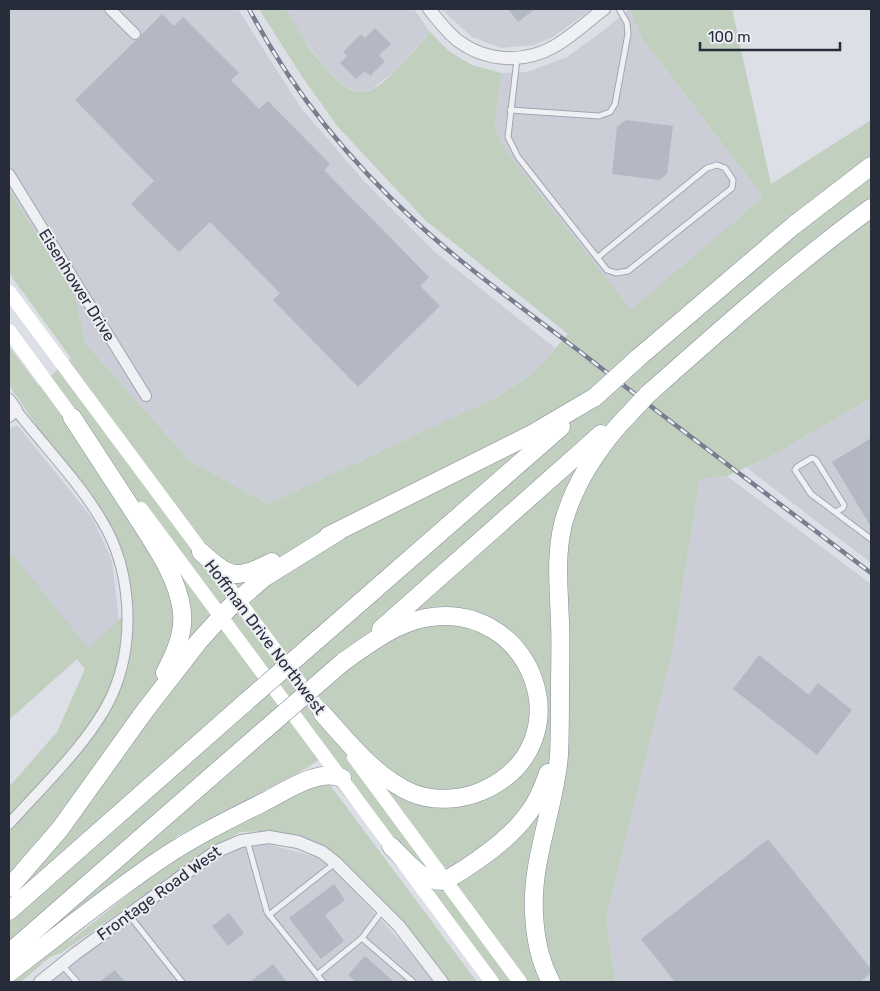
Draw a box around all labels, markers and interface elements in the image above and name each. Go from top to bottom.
scale bar [700,20,840,52]
text: 100 m [708,28,750,46]
street label: Eisenhower Drive [35,225,119,345]
street label: Hoffman Drive Northwest [201,556,329,718]
street label: Frontage Road West [93,842,225,944]

